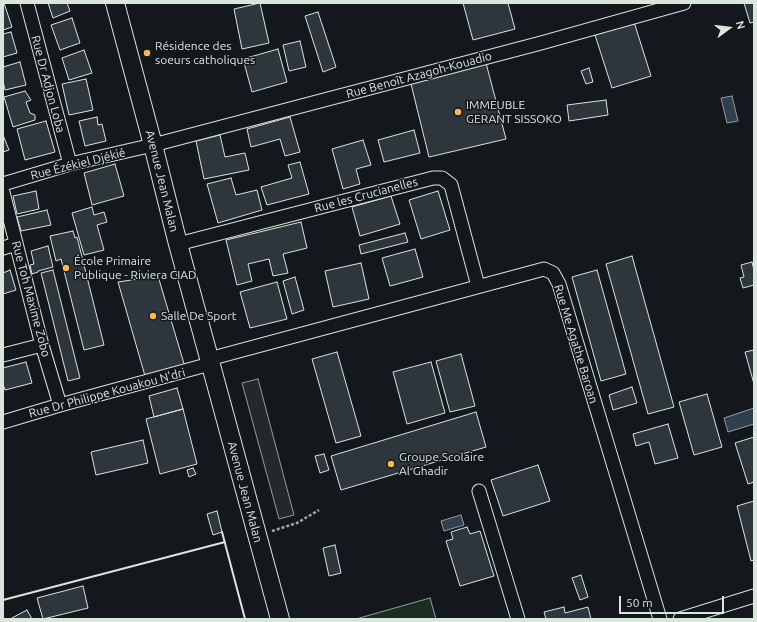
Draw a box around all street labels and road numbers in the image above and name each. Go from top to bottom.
street label: Rue Dr Adjon Loba [28,34,68,134]
street label: Rue Benoît Azagoh-Kouadio [345,49,493,101]
street label: Avenue Jean Malan [142,129,182,233]
street label: Rue Ézékiel Djékié [29,145,127,183]
street label: Rue les Crucianelles [313,174,419,216]
street label: Rue Toh Maxime Zobo [9,239,53,359]
street label: Rue Me Agathe Baroan [551,283,601,405]
street label: Rue Dr Philippe Kouakou N'dri [27,365,187,421]
street label: Avenue Jean Malan [225,440,265,544]

